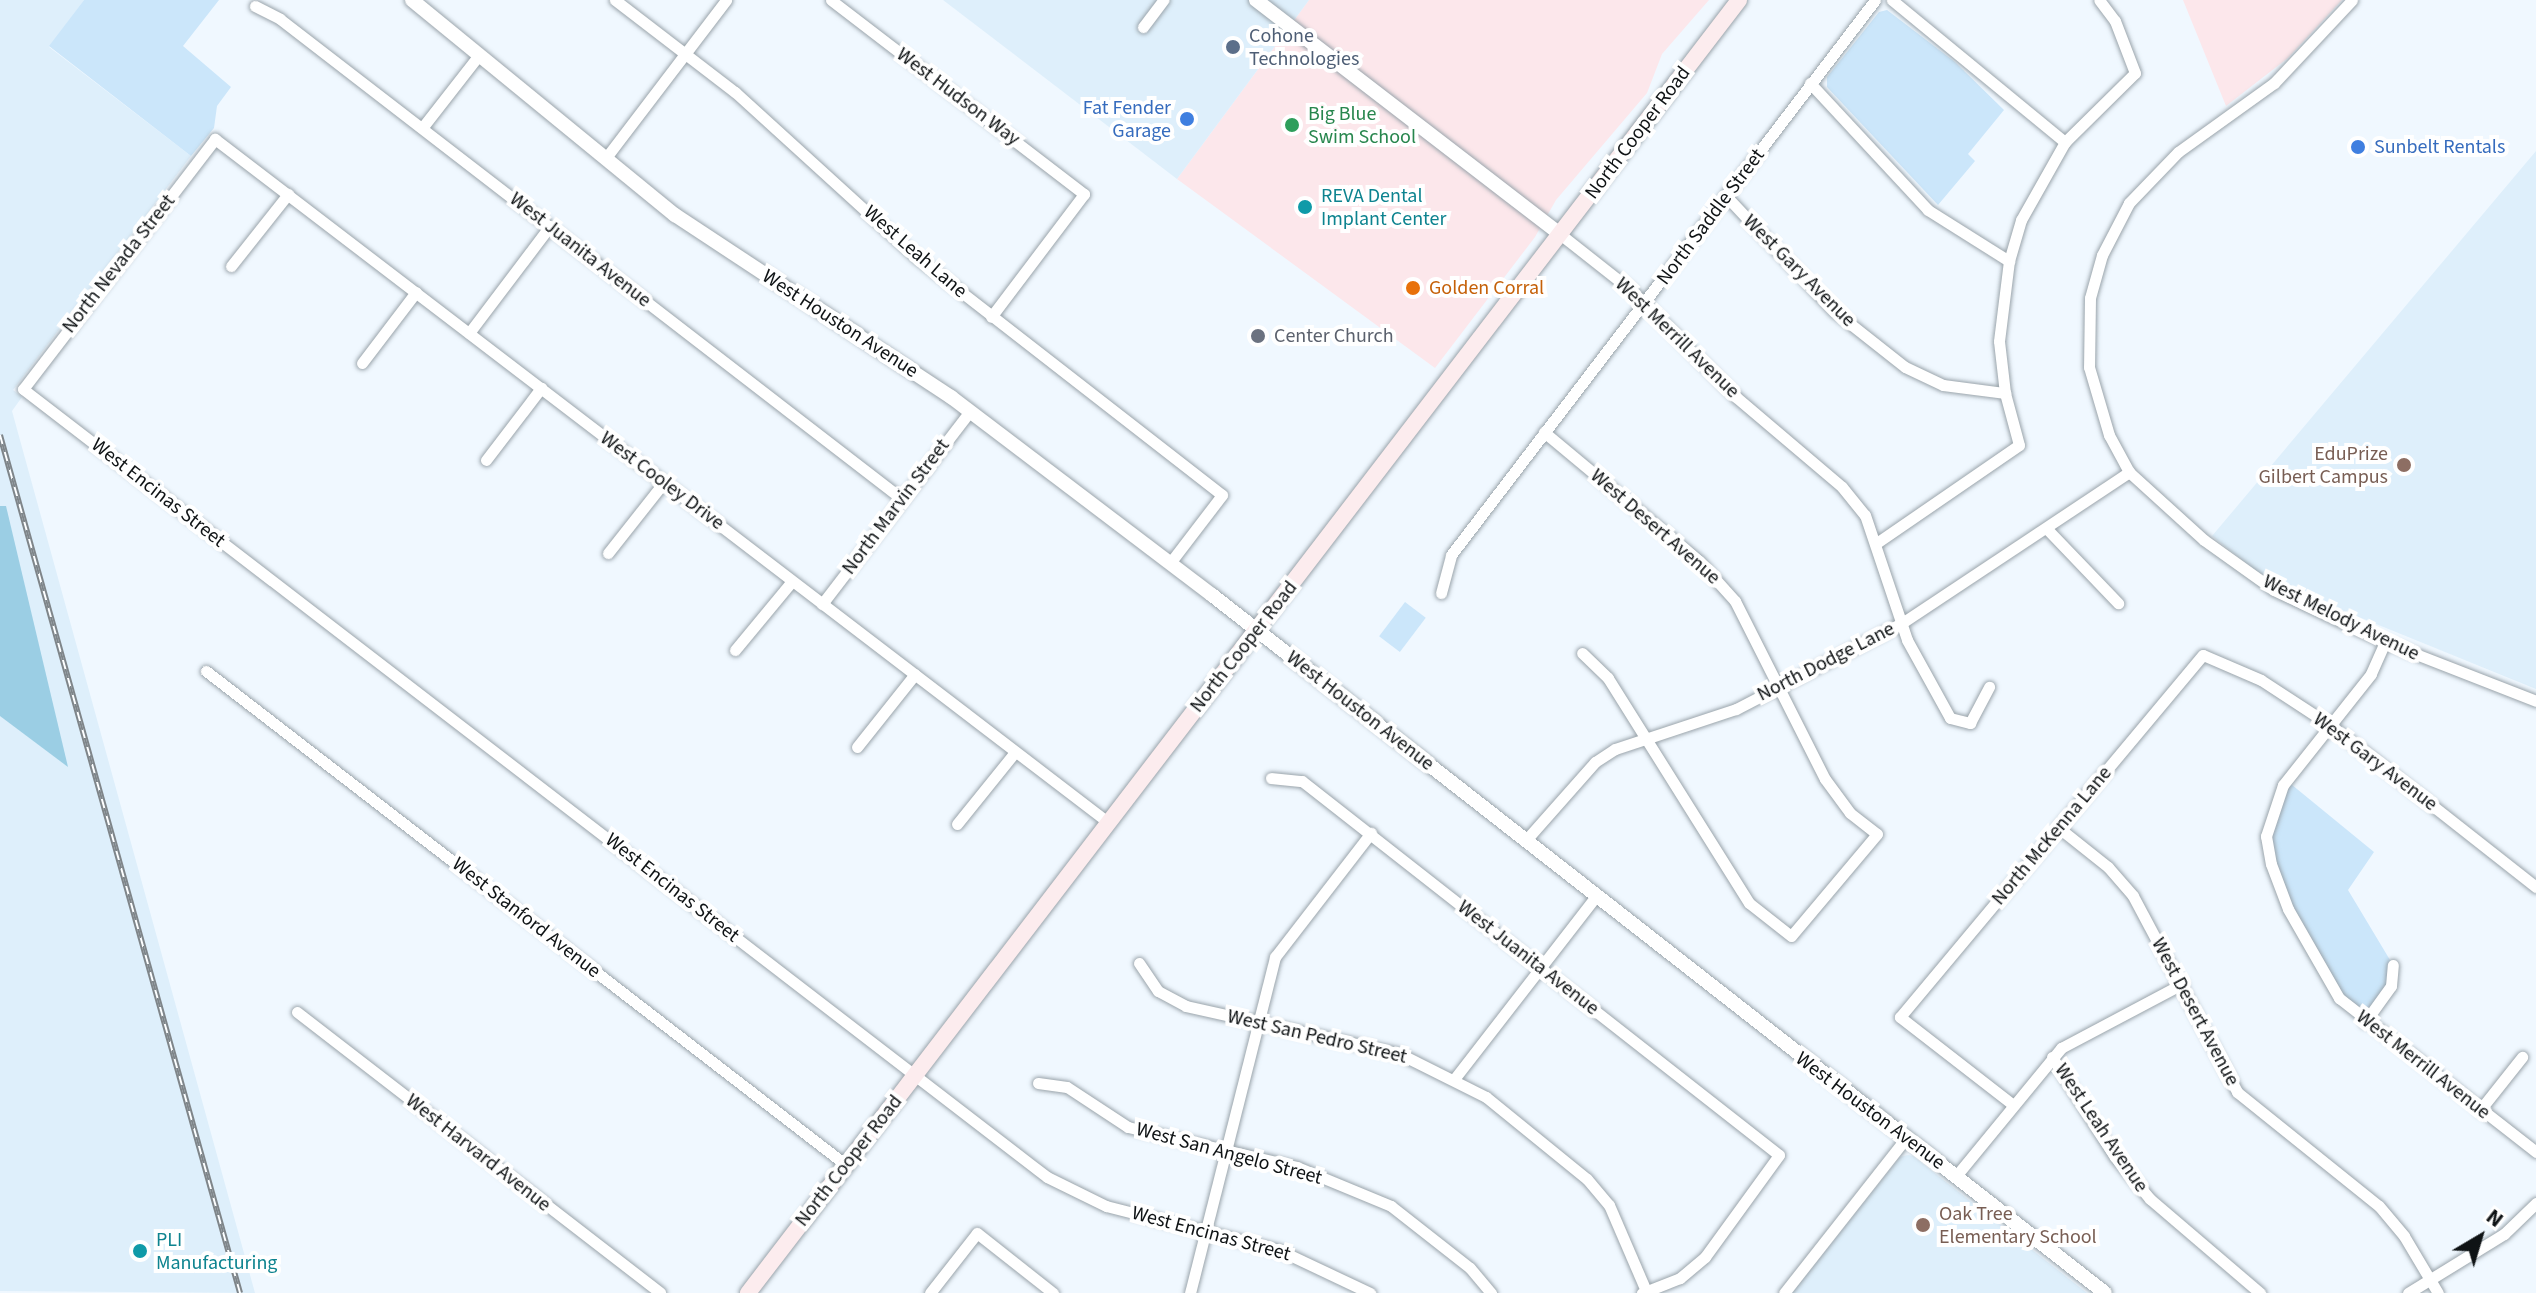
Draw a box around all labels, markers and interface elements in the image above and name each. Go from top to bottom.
place label: Cohone Technologies [1249,24,1359,71]
marker: Cohone Technologies [1224,38,1242,56]
street label: West Hudson Way [892,43,1024,151]
street label: North Cooper Road [1580,62,1696,204]
place label: Fat Fender Garage [1083,96,1171,143]
place label: Big Blue Swim School [1308,102,1416,149]
marker: Fat Fender Garage [1178,110,1196,128]
marker: Big Blue Swim School [1283,116,1301,134]
place label: Sunbelt Rentals [2374,135,2505,159]
marker: Sunbelt Rentals [2349,138,2367,156]
street label: North Saddle Street [1652,144,1770,290]
place label: REVA Dental Implant Center [1321,184,1446,231]
street label: West Juanita Avenue [505,187,655,313]
street label: North Nevada Street [57,190,181,338]
marker: REVA Dental Implant Center [1296,198,1314,216]
street label: West Leah Lane [858,201,972,303]
street label: West Gary Avenue [1738,210,1860,332]
street label: West Houston Avenue [758,265,922,383]
street label: West Merrill Avenue [1610,273,1744,403]
place label: Golden Corral [1429,276,1544,300]
marker: Golden Corral [1404,279,1422,297]
place label: Center Church [1274,324,1394,348]
marker: Center Church [1249,327,1267,345]
street label: West Cooley Drive [595,426,729,536]
street label: West Encinas Street [86,433,230,553]
street label: North Marvin Street [837,434,955,580]
place label: EduPrize Gilbert Campus [2259,442,2388,489]
marker: EduPrize Gilbert Campus [2395,456,2413,474]
street label: West Desert Avenue [1585,464,1725,590]
street label: West Melody Avenue [2259,570,2423,666]
street label: North Cooper Road [1185,576,1303,718]
street label: North Dodge Lane [1753,617,1899,707]
street label: West Houston Avenue [1281,646,1439,776]
street label: West Gary Avenue [2308,708,2442,816]
street label: North McKenna Lane [1987,762,2117,910]
street label: West Encinas Street [600,828,744,948]
street label: West Stanford Avenue [447,853,605,983]
street label: West Juanita Avenue [1453,895,1603,1021]
street label: West Desert Avenue [2146,934,2244,1090]
street label: West San Pedro Street [1225,1005,1409,1069]
street label: West Merrill Avenue [2351,1005,2495,1125]
street label: West Houston Avenue [1790,1047,1950,1175]
street label: West Leah Avenue [2049,1059,2153,1197]
street label: West Harvard Avenue [401,1089,555,1217]
street label: North Cooper Road [790,1090,908,1232]
street label: West San Angelo Street [1133,1118,1325,1190]
north arrow [2440,1197,2520,1277]
street label: West Encinas Street [1129,1201,1293,1267]
text: N [2479,1201,2510,1235]
place label: Oak Tree Elementary School [1939,1202,2097,1249]
marker: Oak Tree Elementary School [1914,1216,1932,1234]
place label: PLI Manufacturing [156,1228,277,1275]
marker: PLI Manufacturing [131,1242,149,1260]

